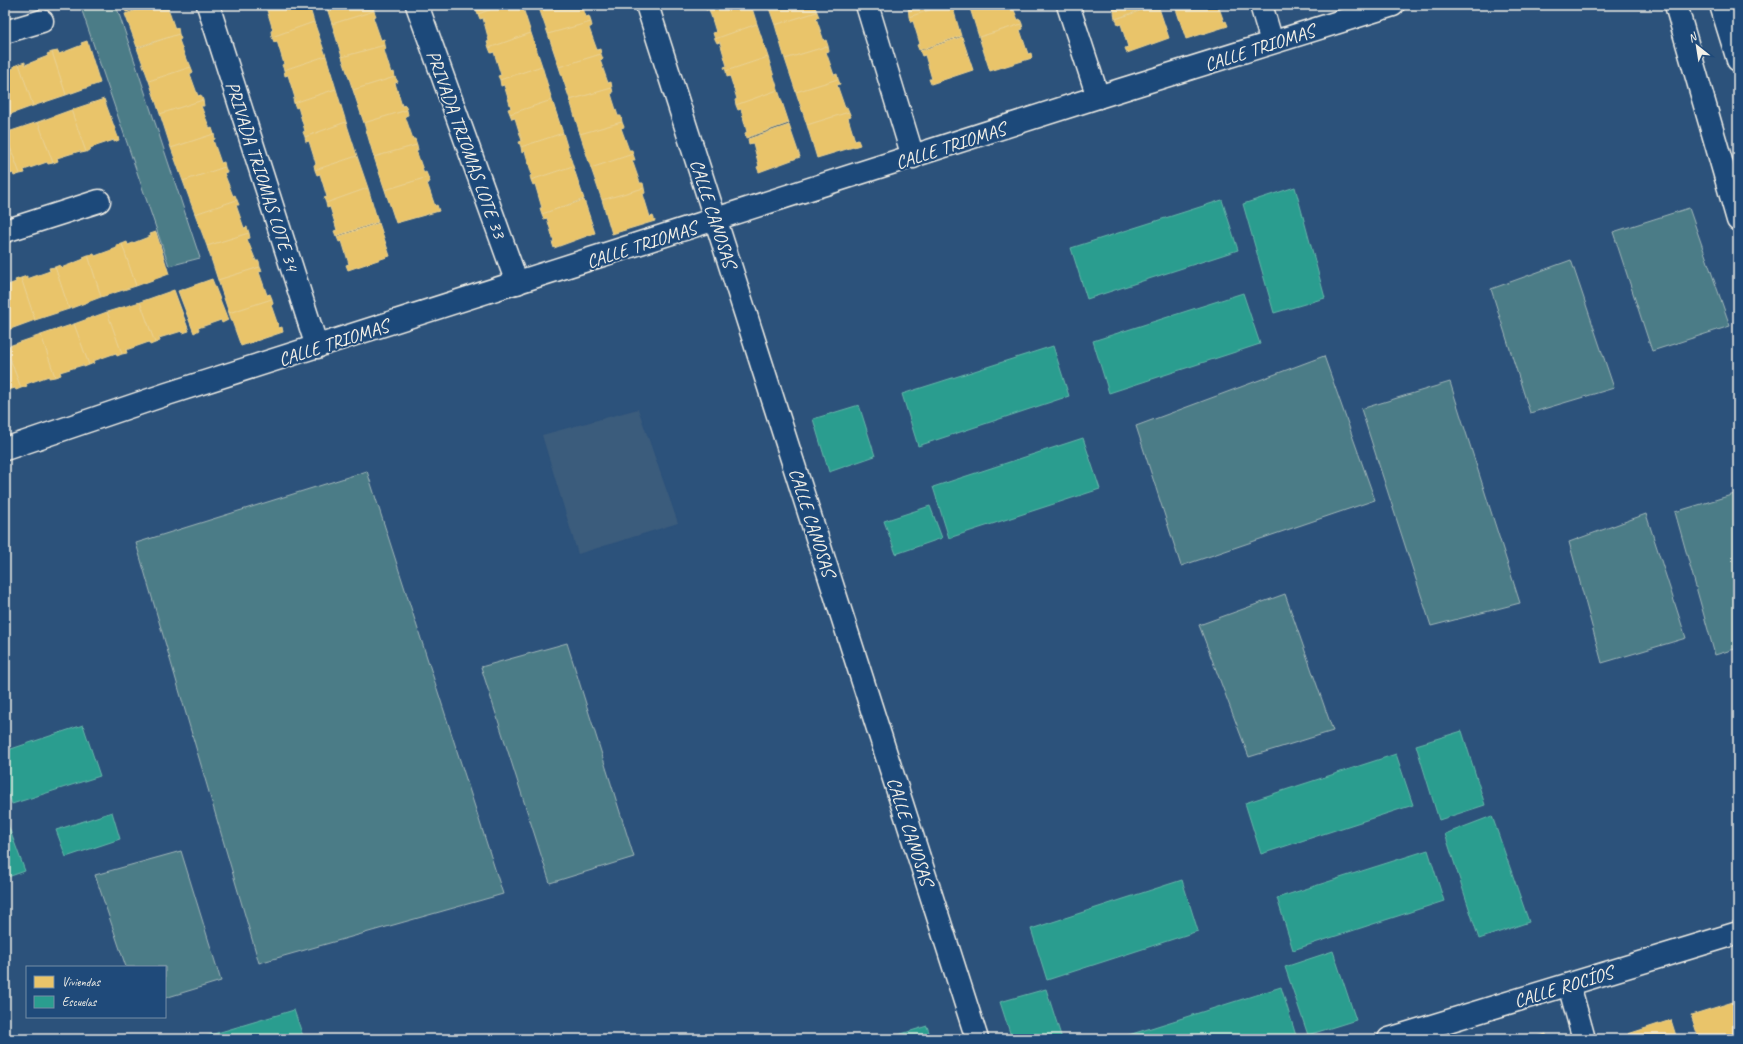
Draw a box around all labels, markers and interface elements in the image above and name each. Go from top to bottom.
street label: CALLE TRIOMAS [1201,18,1321,77]
north arrow [1677,26,1717,66]
text: N [1686,28,1700,45]
street label: PRIVADA TRIOMAS LOTE 33 [421,47,512,243]
street label: PRIVADA TRIOMAS LOTE 34 [220,78,305,277]
street label: CALLE TRIOMAS [892,116,1012,175]
street label: CALLE CANOSAS [684,156,743,274]
street label: CALLE TRIOMAS [583,215,703,274]
street label: CALLE TRIOMAS [275,313,395,372]
street label: CALLE CANOSAS [783,465,842,583]
street label: CALLE CANOSAS [881,774,940,892]
street label: CALLE ROCÍOS [1511,959,1619,1013]
legend [26,966,166,1018]
text: Viviendas [62,974,102,990]
text: Escuelas [62,994,98,1010]

